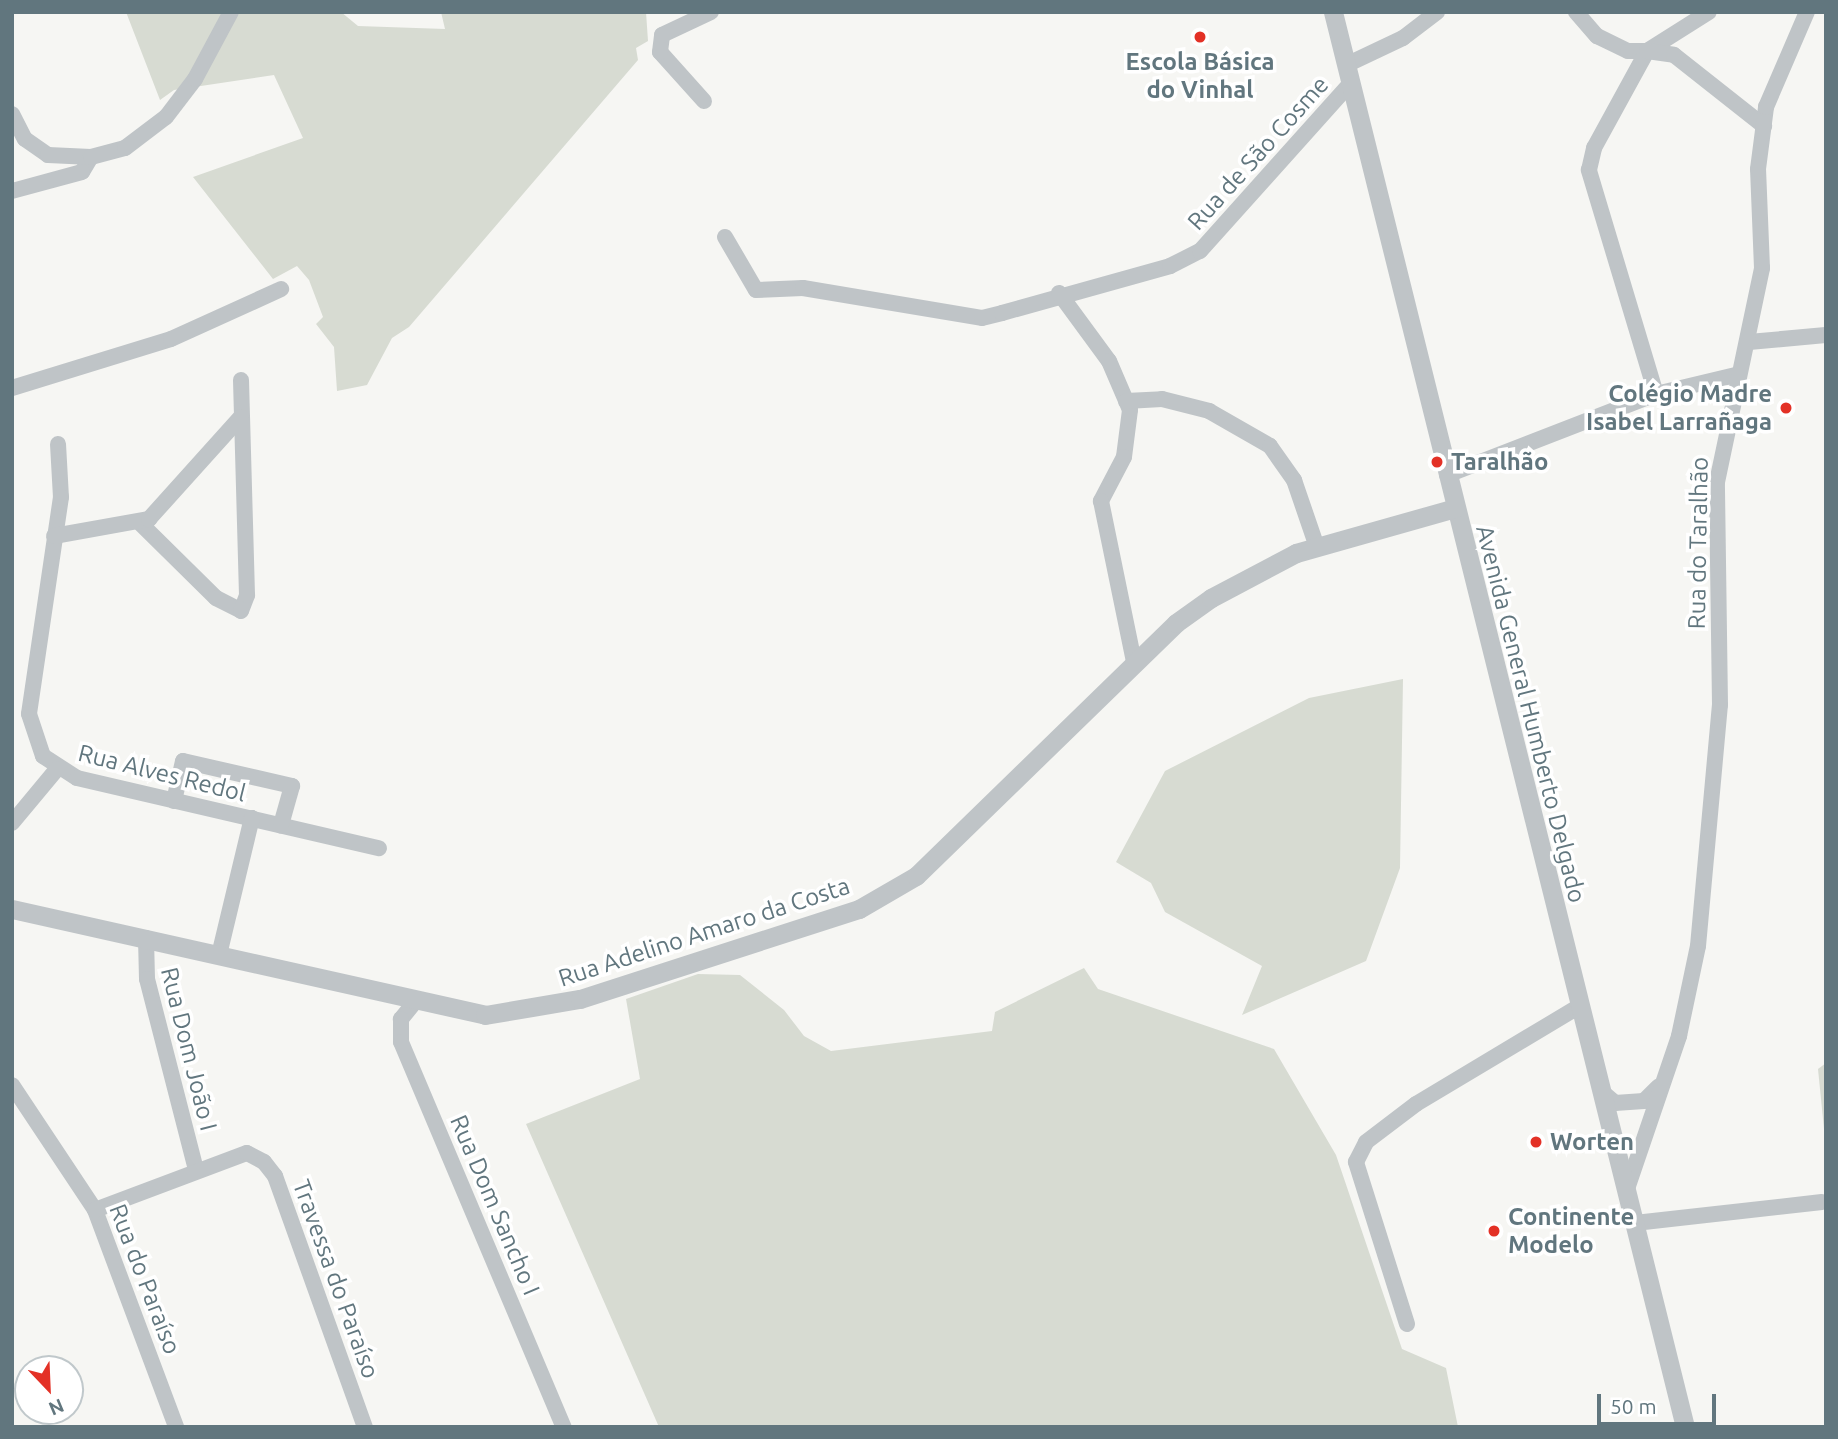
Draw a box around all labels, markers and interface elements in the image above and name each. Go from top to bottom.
marker: Escola Básica do Vinhal [1192,29,1208,45]
place label: Escola Básica do Vinhal [1126,48,1274,104]
street label: Rua de São Cosme [1181,70,1335,236]
place label: Colégio Madre Isabel Larrañaga [1586,380,1772,436]
marker: Colégio Madre Isabel Larrañaga [1778,400,1794,416]
place label: Taralhão [1451,448,1548,476]
marker: Taralhão [1429,454,1445,470]
street label: Rua do Taralhão [1682,456,1714,630]
street label: Avenida General Humberto Delgado [1470,522,1592,906]
street label: Rua Alves Redol [75,738,249,808]
street label: Rua Adelino Amaro da Costa [555,871,853,993]
street label: Rua Dom João I [155,964,223,1134]
street label: Rua Dom Sancho I [444,1111,546,1299]
place label: Worten [1550,1128,1634,1156]
marker: Worten [1528,1134,1544,1150]
street label: Travessa do Paraíso [287,1176,385,1382]
street label: Rua do Paraíso [103,1200,187,1358]
place label: Continente Modelo [1508,1203,1634,1259]
marker: Continente Modelo [1486,1223,1502,1239]
north arrow [14,1355,84,1425]
scale bar [1600,1380,1719,1424]
text: 50 m [1610,1394,1657,1418]
text: N [46,1395,67,1420]

